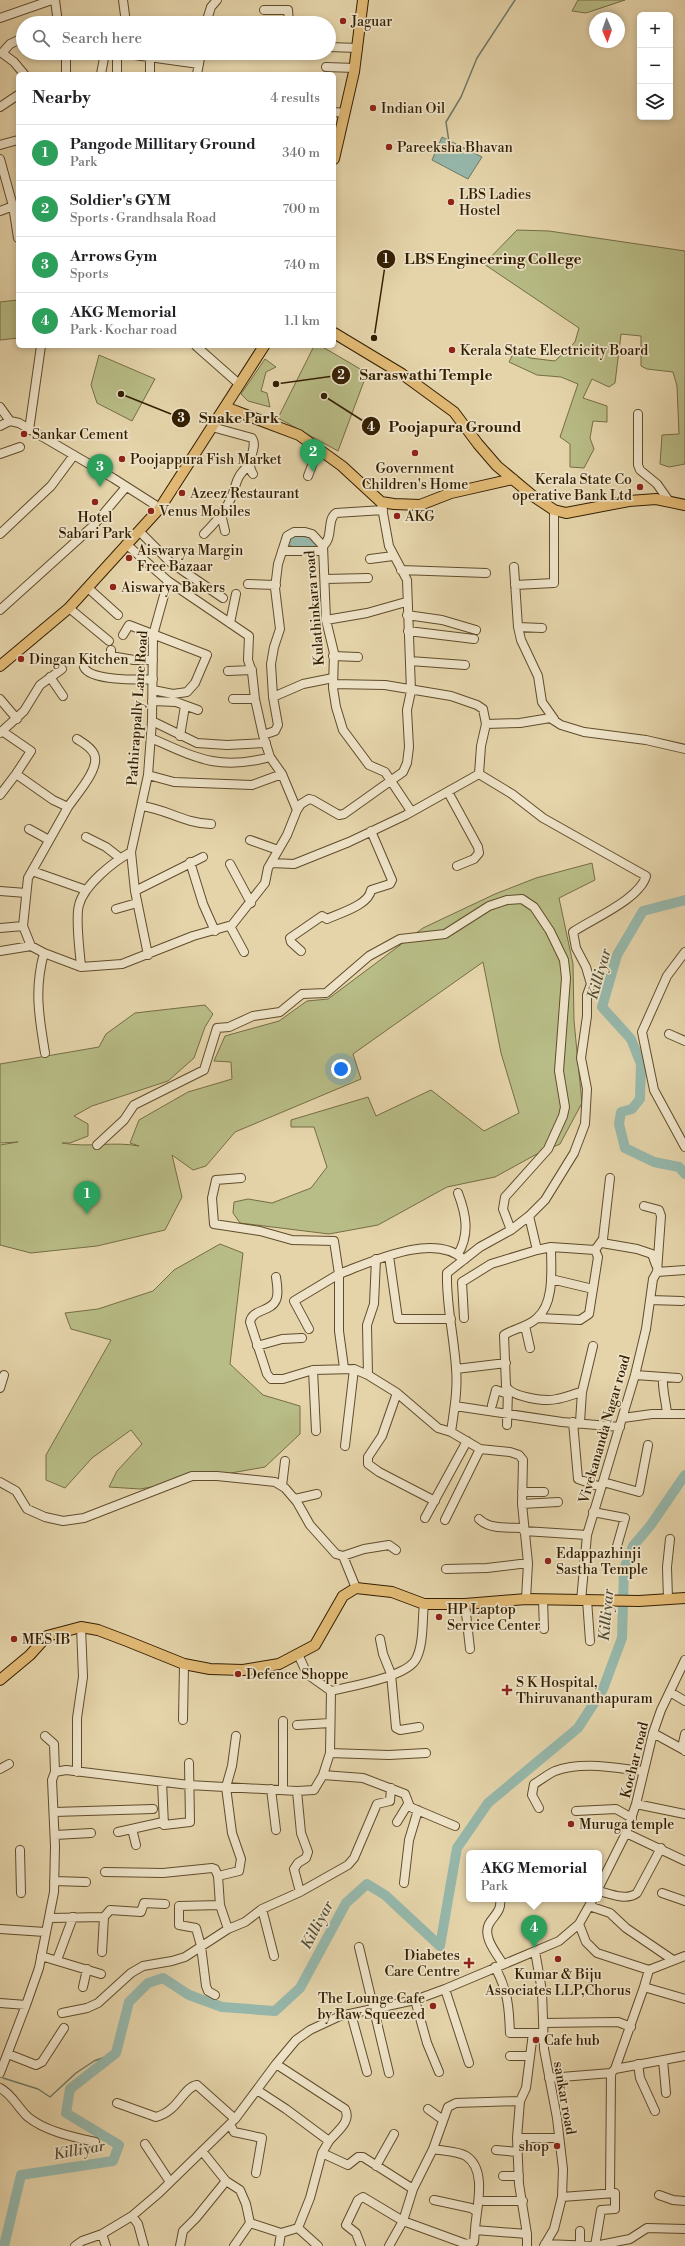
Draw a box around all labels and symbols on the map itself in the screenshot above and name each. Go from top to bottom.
north arrow [589,12,625,48]
place label: Jaguar [350,13,392,31]
marker: Jaguar [338,16,348,26]
place label: Indian Oil [381,100,445,118]
marker: Indian Oil [368,103,378,113]
place label: Pareeksha Bhavan [397,139,513,157]
marker: Pareeksha Bhavan [384,142,394,152]
place label: LBS Ladies Hostel [459,186,531,220]
marker: LBS Ladies Hostel [446,197,456,207]
callout: LBS Engineering College [376,245,589,272]
text: LBS Engineering College [404,250,582,269]
text: 1 [383,252,389,267]
place label: Kerala State Electricity Board [460,342,648,360]
marker: Kerala State Electricity Board [447,345,457,355]
callout: Saraswathi Temple [331,361,500,388]
text: Saraswathi Temple [359,366,493,385]
text: 2 [337,368,345,383]
callout: Snake Park [171,404,287,431]
text: Snake Park [199,409,280,428]
text: 3 [177,411,185,426]
callout: Poojapura Ground [361,413,530,440]
text: Poojapura Ground [389,418,522,437]
text: 4 [367,420,375,435]
place label: Sankar Cement [32,426,129,444]
marker: Sankar Cement [19,429,29,439]
pin: 2 [300,439,326,472]
marker: Government Children's Home [410,448,420,458]
place label: Poojappura Fish Market [130,451,282,469]
pin: 3 [87,454,113,487]
marker: Poojappura Fish Market [117,454,127,464]
place label: Government Children's Home [362,460,468,494]
place label: Kerala State Co operative Bank Ltd [512,471,632,505]
marker: Kerala State Co operative Bank Ltd [635,482,645,492]
place label: Azeez Restaurant [189,485,300,503]
marker: Azeez Restaurant [177,488,187,498]
marker: Hotel Sabari Park [90,497,100,507]
place label: Venus Mobiles [158,503,250,521]
marker: Venus Mobiles [146,506,156,516]
place label: AKG [404,508,435,526]
place label: Hotel Sabari Park [58,509,132,543]
marker: AKG [392,511,402,521]
place label: Aiswarya Margin Free Bazaar [136,542,244,576]
street label: Kulathinkara road [301,549,329,666]
marker: Aiswarya Margin Free Bazaar [124,553,134,563]
place label: Aiswarya Bakers [120,579,225,597]
marker: Aiswarya Bakers [108,582,118,592]
street label: Pathirappally Lane Road [124,630,152,786]
place label: Dingan Kitchen [29,651,129,669]
marker: Dingan Kitchen [16,654,26,664]
water label: Killiyar [583,946,616,1002]
your location [331,1059,351,1079]
pin: 1 [74,1181,100,1214]
street label: Vivekananda Nagar road [575,1353,635,1507]
place label: Edappazhinji Sastha Temple [556,1545,648,1579]
marker: Edappazhinji Sastha Temple [543,1556,553,1566]
water label: Killiyar [595,1588,618,1642]
place label: HP Laptop Service Center [447,1601,540,1635]
marker: HP Laptop Service Center [434,1612,444,1622]
place label: MES IB [22,1631,70,1649]
marker: MES IB [9,1634,19,1644]
place label: Defence Shoppe [246,1666,349,1684]
marker: Defence Shoppe [233,1669,243,1679]
place label: S K Hospital, Thiruvananthapuram [516,1674,653,1708]
marker: S K Hospital, Thiruvananthapuram [501,1684,513,1696]
street label: Kochar road [617,1720,653,1800]
place label: Muruga temple [579,1816,674,1834]
marker: Muruga temple [566,1819,576,1829]
water label: Killiyar [297,1897,338,1953]
pin: 4 [521,1915,547,1948]
place label: Diabetes Care Centre [384,1947,460,1981]
marker: Kumar & Biju Associates LLP,Chorus [553,1954,563,1964]
marker: Diabetes Care Centre [463,1957,475,1969]
place label: Kumar & Biju Associates LLP,Chorus [484,1966,631,2000]
place label: The Lounge Cafe by Raw Squeezed [317,1990,425,2024]
marker: The Lounge Cafe by Raw Squeezed [428,2001,438,2011]
place label: Cafe hub [544,2032,600,2050]
marker: Cafe hub [531,2035,541,2045]
street label: sankar road [549,2060,579,2136]
water label: Killiyar [52,2137,107,2164]
place label: shop [519,2138,549,2156]
marker: shop [552,2141,562,2151]

